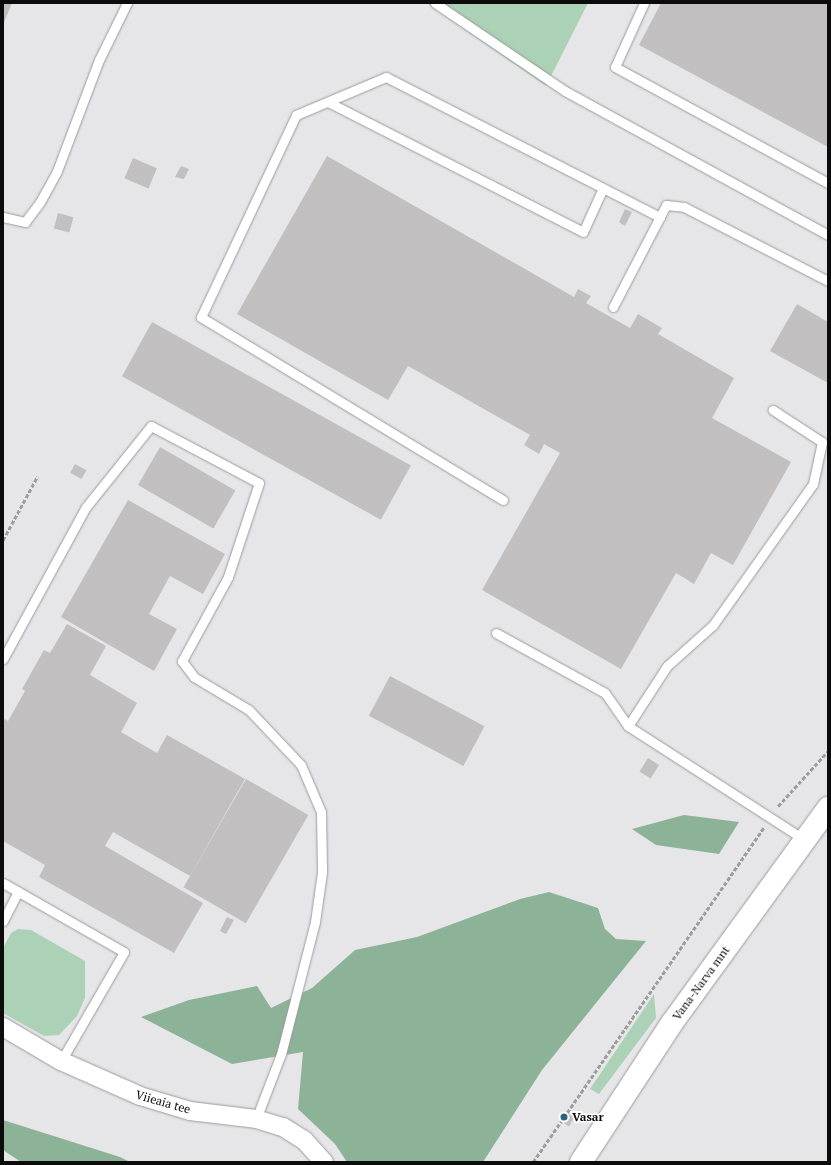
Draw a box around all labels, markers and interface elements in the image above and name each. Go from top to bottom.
street label: Vana-Narva mnt [669,943,733,1023]
street label: Viieaia tee [134,1087,192,1117]
place label: Vasar [572,1110,604,1124]
marker: Vasar [559,1112,569,1122]

